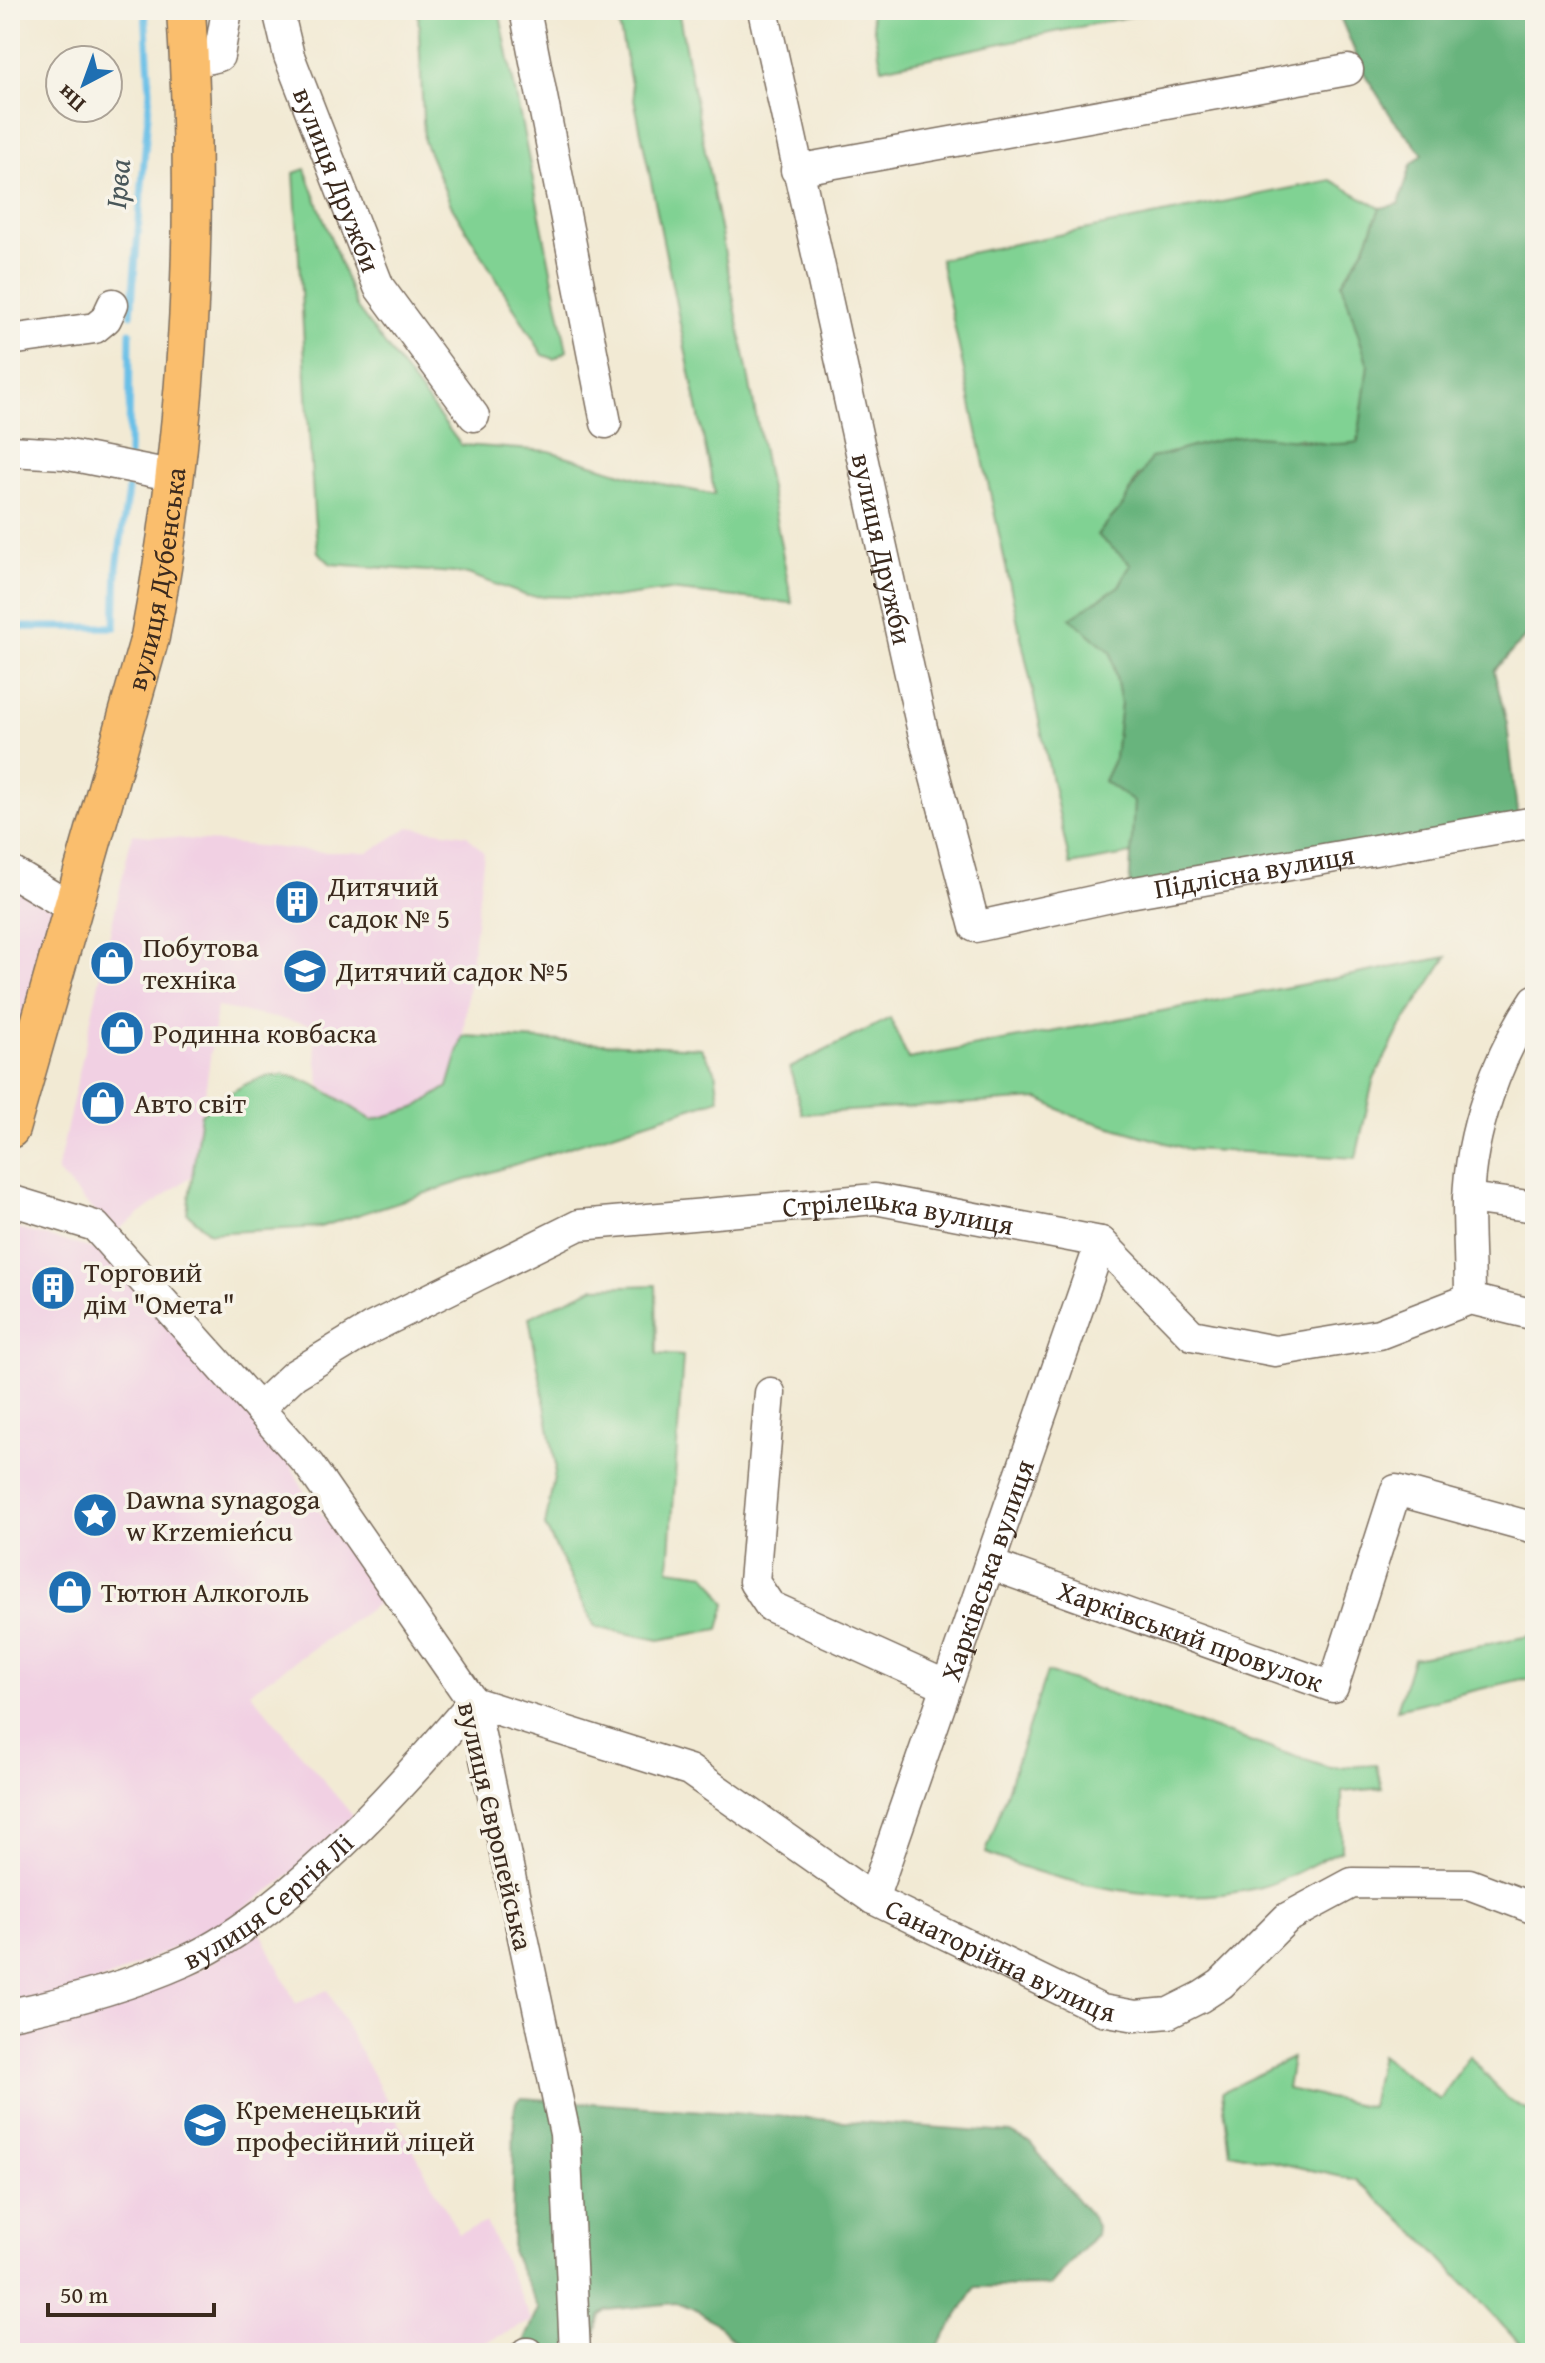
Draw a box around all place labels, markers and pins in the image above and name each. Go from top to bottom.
place label: Дитячий садок № 5 [327,865,450,938]
building icon: Дитячий садок № 5 [273,878,321,926]
place label: Побутова техніка [143,926,259,999]
shop icon: Побутова техніка [88,939,136,987]
school or university icon: Дитячий садок №5 [281,947,329,995]
place label: Дитячий садок №5 [335,950,569,991]
shop icon: Родинна ковбаска [98,1009,146,1057]
place label: Родинна ковбаска [153,1012,378,1053]
shop icon: Авто світ [79,1079,127,1127]
place label: Авто світ [134,1082,247,1123]
place label: Торговий дім "Омета" [84,1251,235,1324]
building icon: Торговий дім "Омета" [29,1264,77,1312]
place label: Dawna synagoga w Krzemieńcu [126,1478,321,1551]
place icon: Dawna synagoga w Krzemieńcu [71,1491,119,1539]
shop icon: Тютюн Алкоголь [46,1568,94,1616]
place label: Тютюн Алкоголь [101,1571,309,1612]
place label: Кременецький професійний ліцей [236,2088,475,2161]
school or university icon: Кременецький професійний ліцей [181,2101,229,2149]

